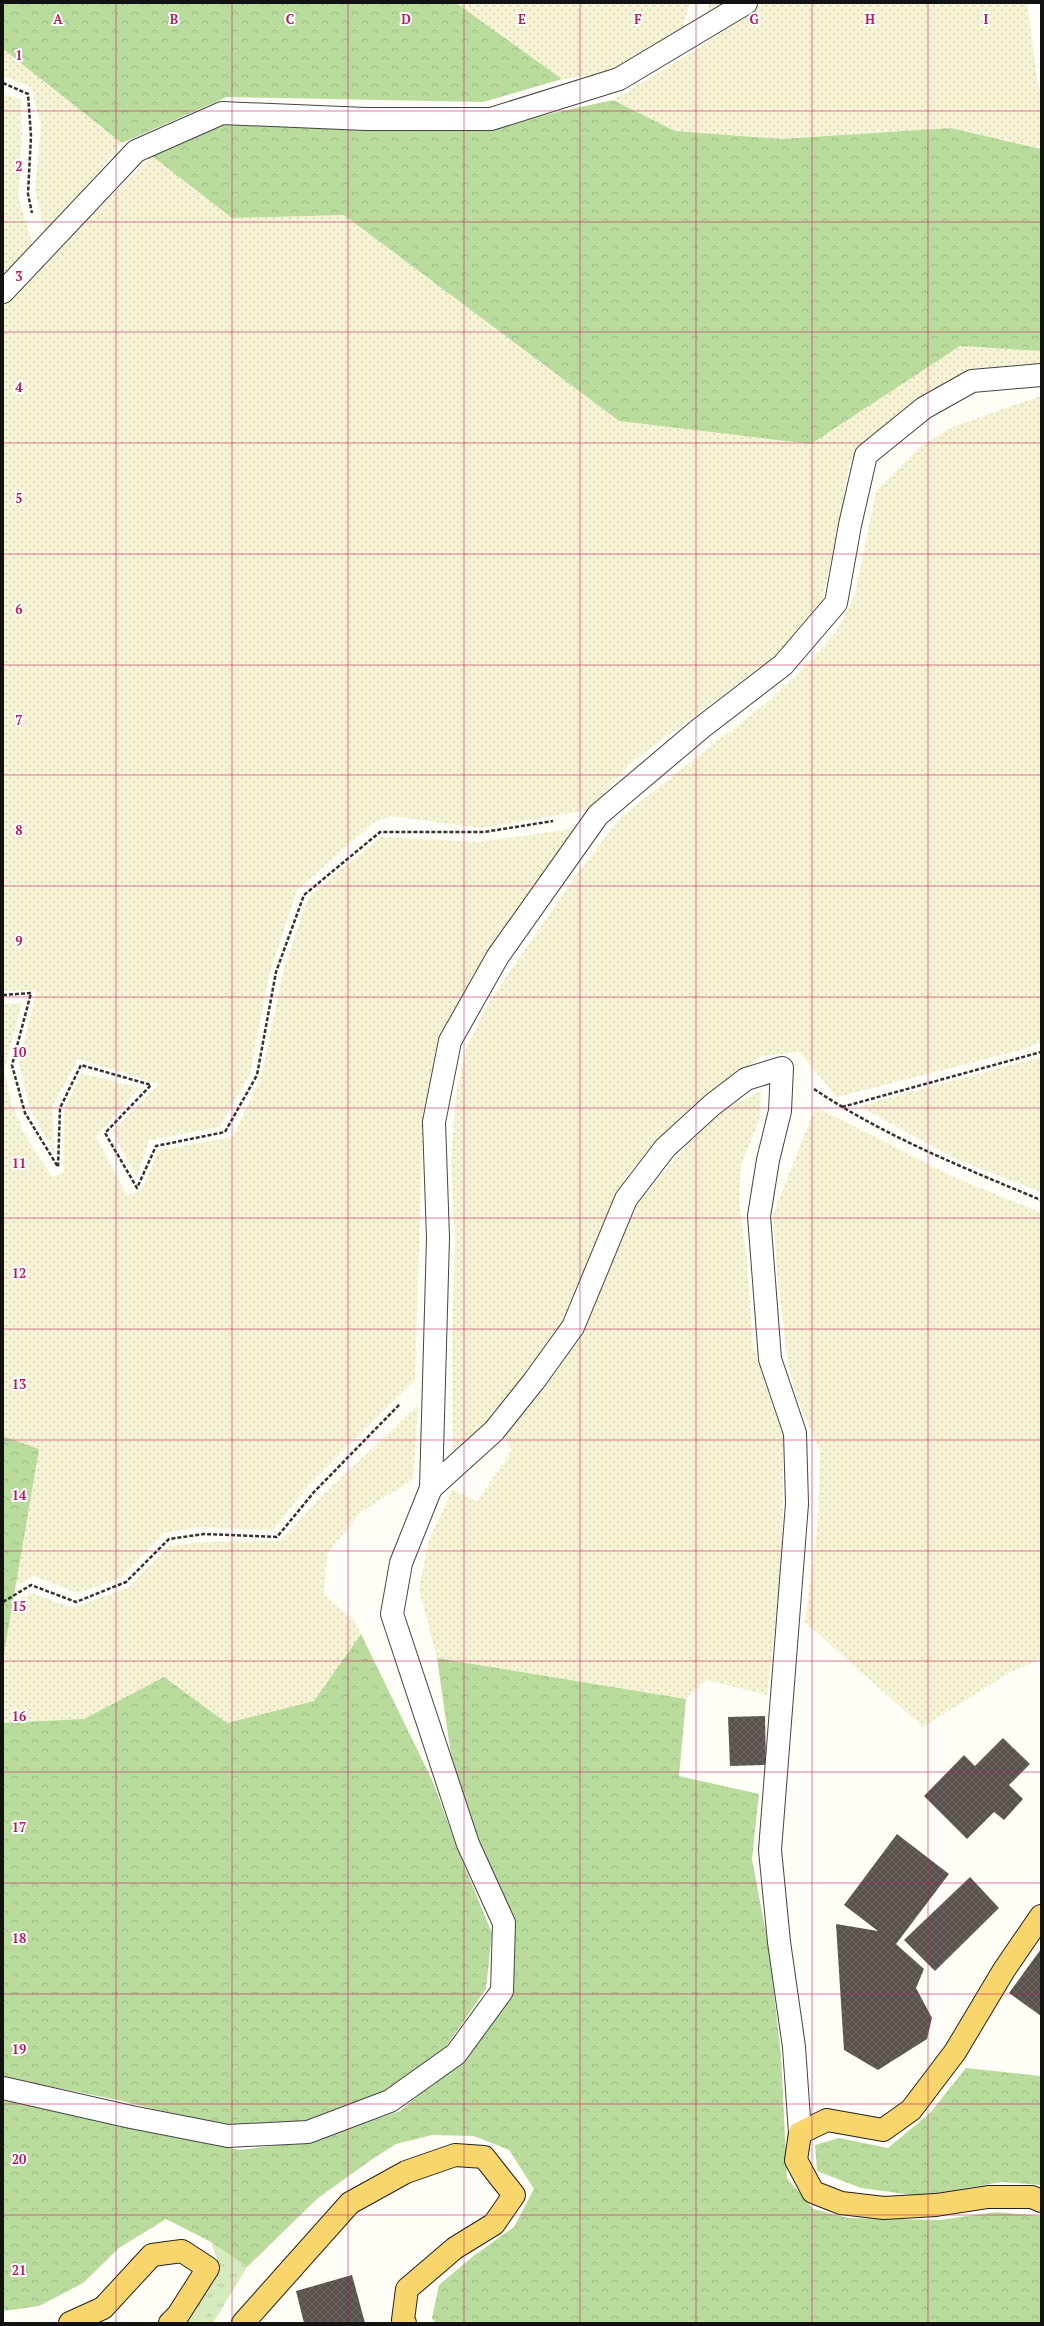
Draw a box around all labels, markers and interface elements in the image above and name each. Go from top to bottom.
text: A [53,10,63,28]
text: B [170,10,178,28]
text: C [286,10,294,28]
text: D [401,10,411,28]
text: E [518,10,526,28]
text: F [634,10,642,28]
text: G [749,10,759,28]
text: H [865,10,875,28]
text: I [984,10,989,28]
text: 1 [15,46,23,64]
text: 2 [15,157,23,175]
text: 3 [15,267,23,285]
text: 4 [15,378,23,396]
text: 5 [15,489,23,507]
text: 6 [15,600,23,618]
text: 7 [15,711,23,729]
text: 8 [15,821,23,839]
text: 9 [15,932,23,950]
text: 10 [12,1043,27,1061]
text: 11 [12,1154,26,1172]
text: 12 [12,1264,26,1282]
text: 13 [12,1375,26,1393]
text: 14 [12,1486,27,1504]
text: 15 [12,1597,26,1615]
text: 16 [12,1707,26,1725]
text: 17 [12,1818,26,1836]
text: 18 [12,1929,26,1947]
text: 19 [12,2040,26,2058]
text: 20 [12,2150,27,2168]
text: 21 [12,2261,26,2279]

